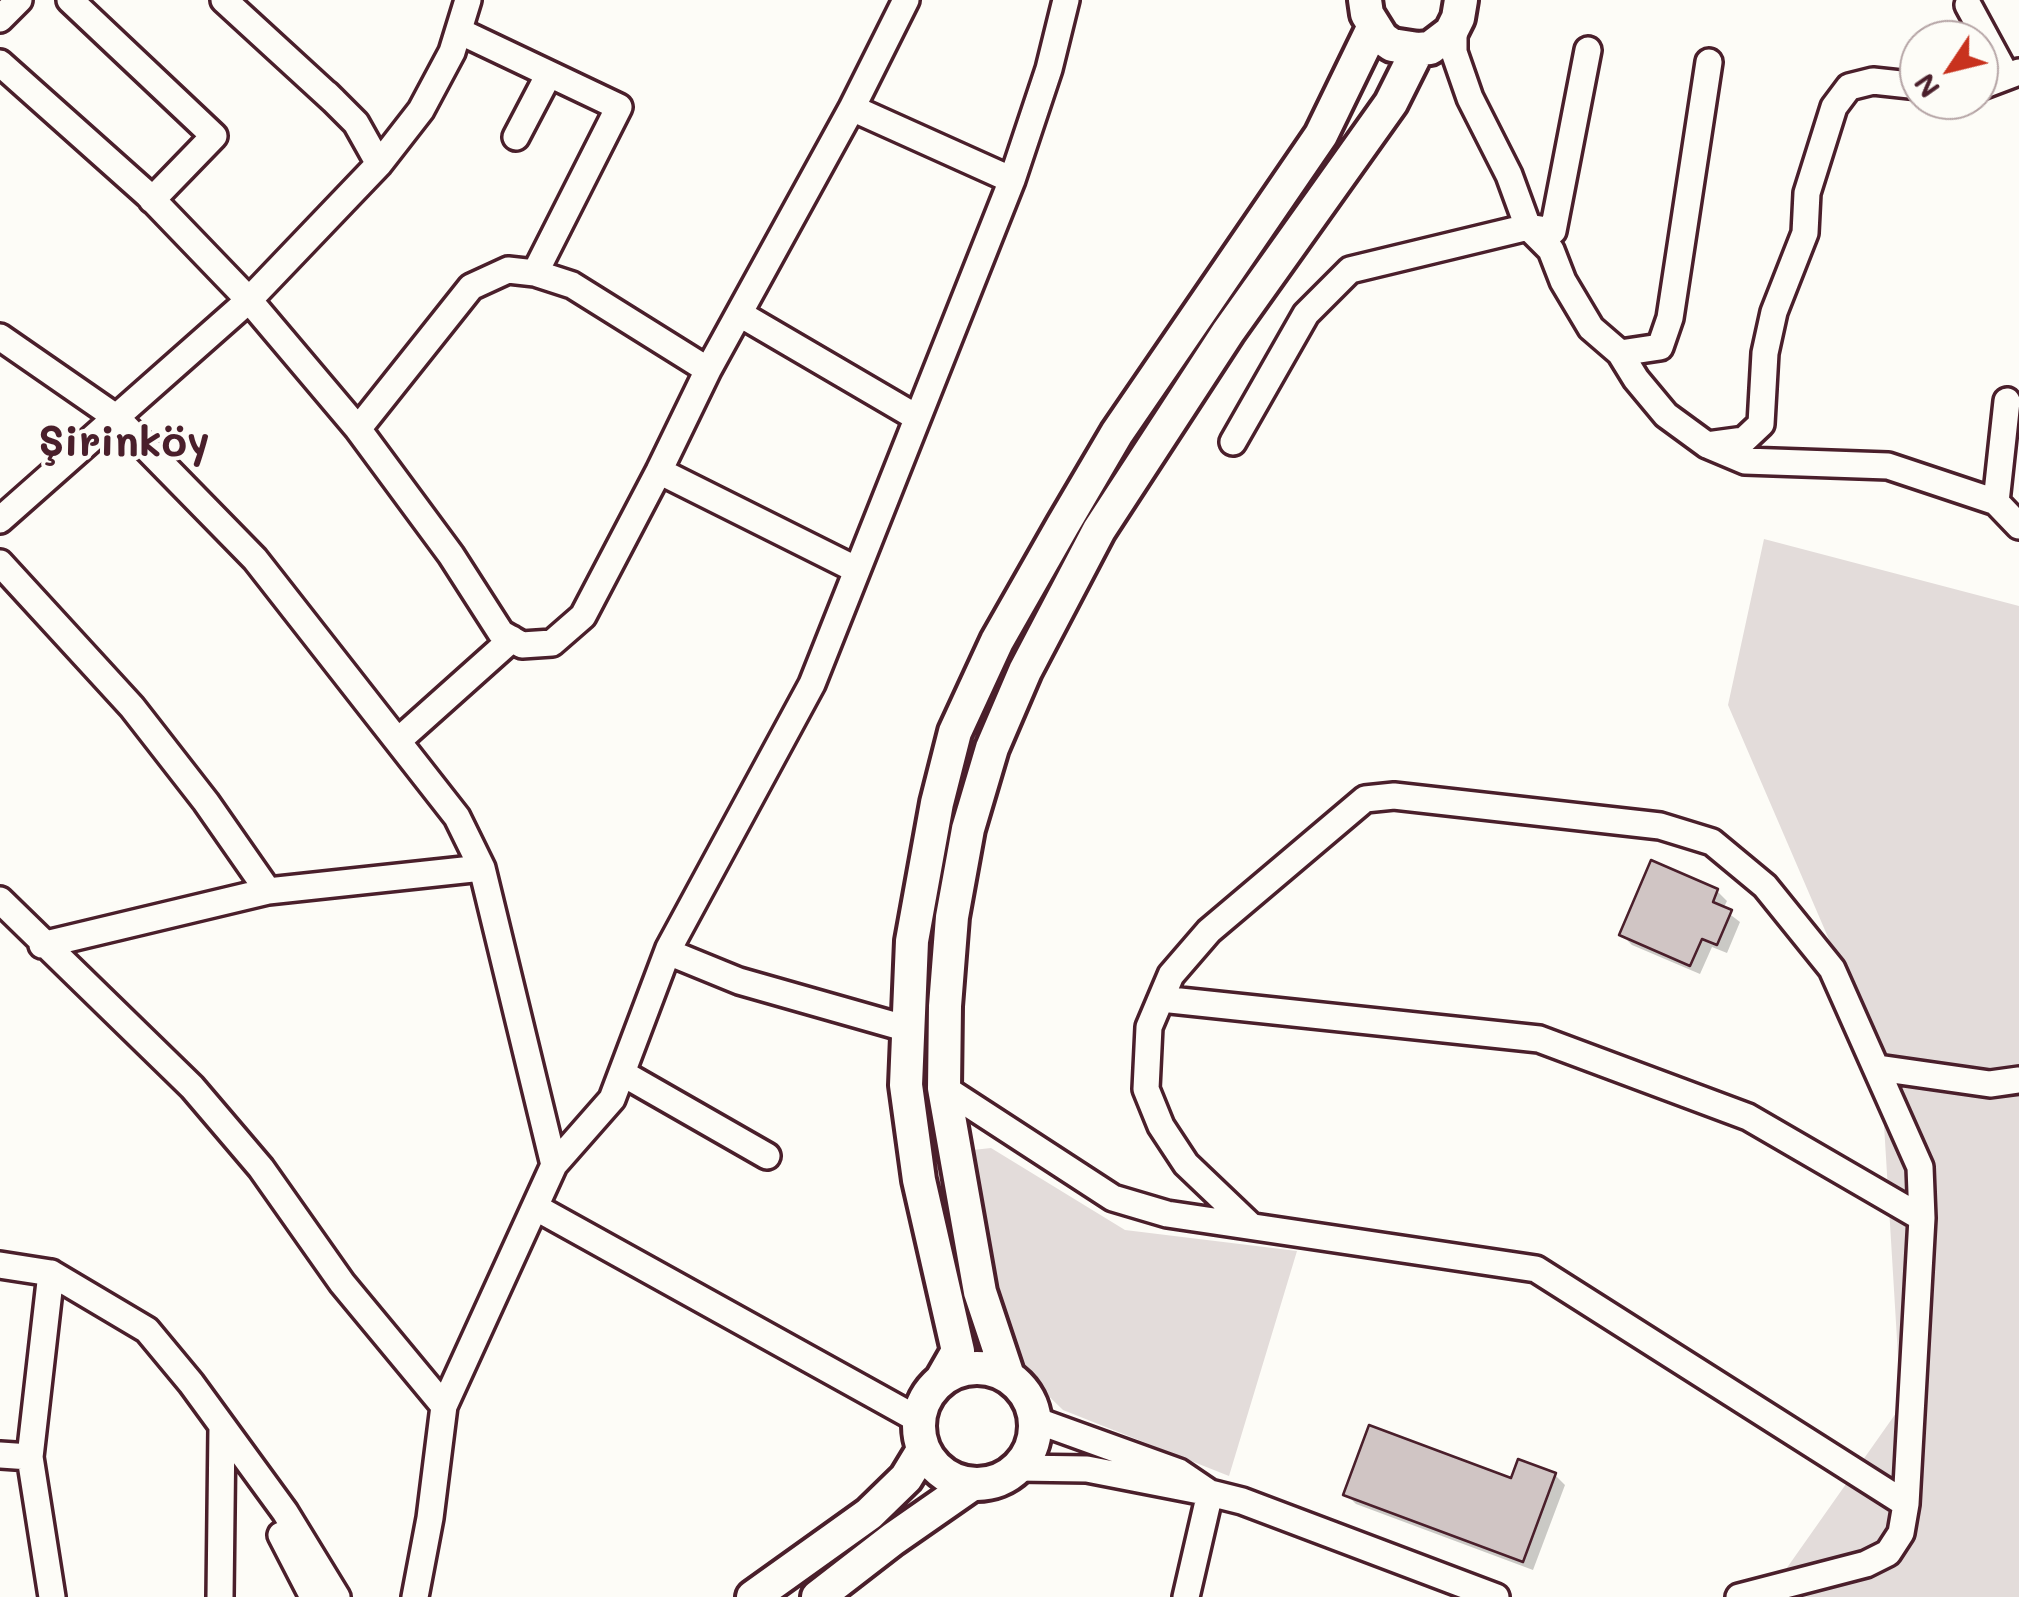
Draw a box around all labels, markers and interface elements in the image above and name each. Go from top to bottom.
north arrow [1899,20,1999,120]
text: N [1905,67,1947,105]
district label: Şirinköy [38,418,210,468]

